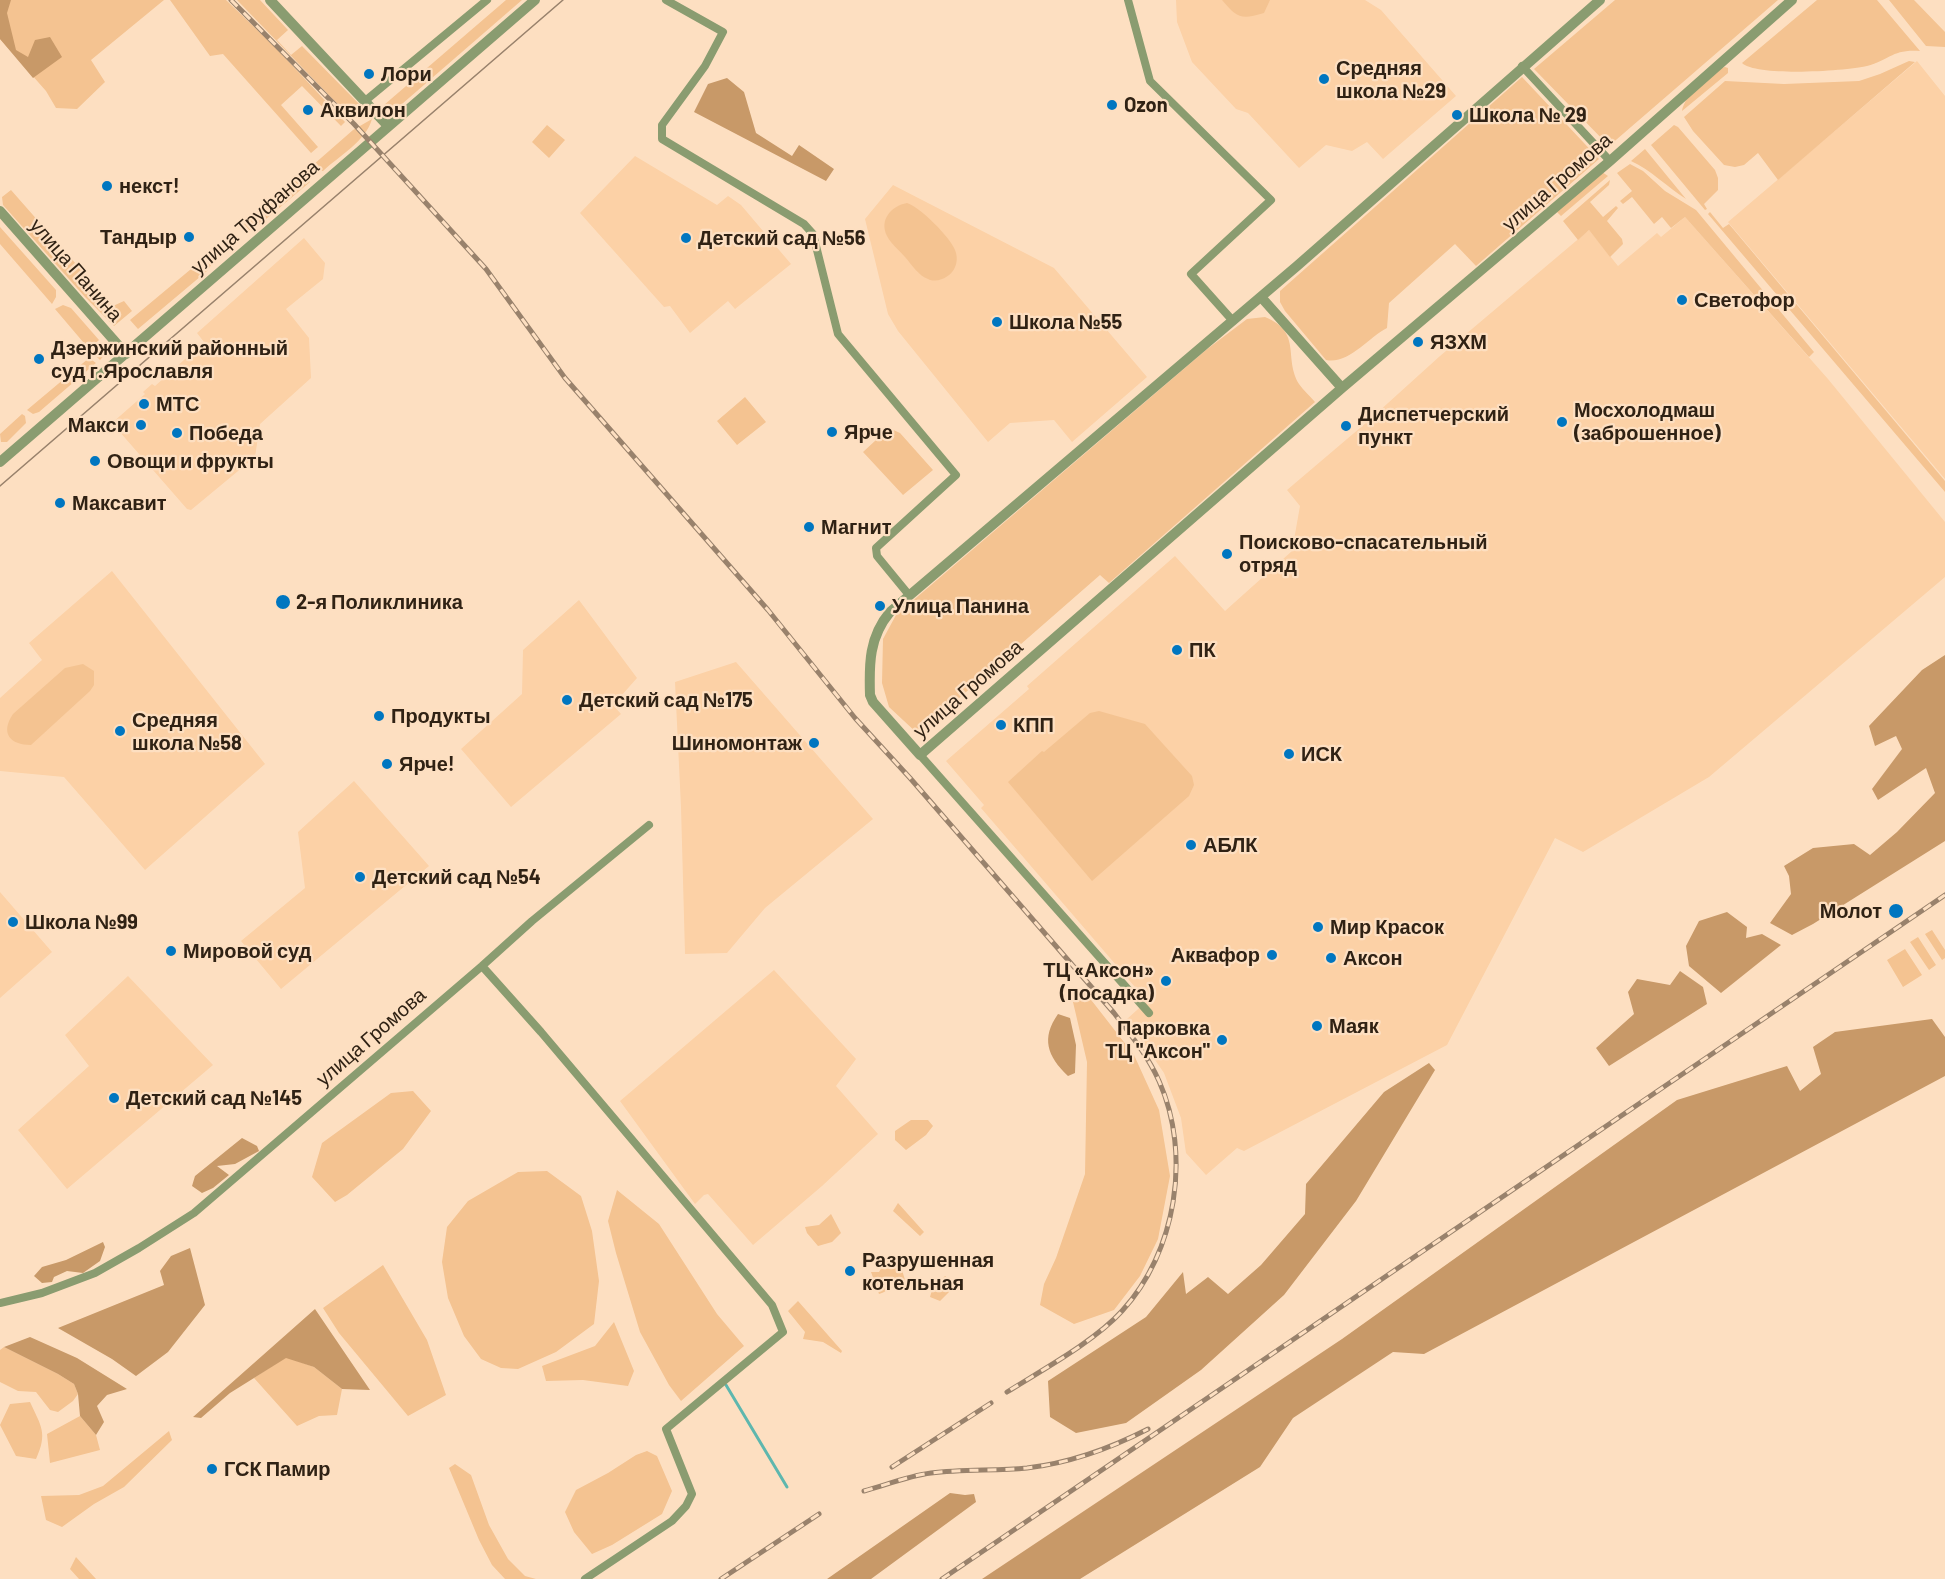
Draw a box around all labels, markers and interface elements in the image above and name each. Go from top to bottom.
place label: Средняя школа №29 [1336,56,1446,103]
place label: Лори [381,62,432,86]
marker: Лори [362,67,376,81]
marker: Средняя школа №29 [1317,72,1331,86]
place label: Ozon [1124,93,1168,117]
place label: Аквилон [320,98,406,122]
marker: Ozon [1105,98,1119,112]
marker: Аквилон [301,103,315,117]
place label: Школа № 29 [1469,103,1587,127]
marker: Школа № 29 [1450,108,1464,122]
street label: улица Громова [1497,128,1617,236]
street label: улица Труфанова [186,155,324,279]
place label: некст! [119,174,180,198]
marker: некст! [100,179,114,193]
street label: улица Панина [25,214,127,326]
place label: Тандыр [100,225,177,249]
place label: Детский сад №56 [698,226,866,250]
marker: Тандыр [182,230,196,244]
marker: Детский сад №56 [679,231,693,245]
place label: Светофор [1694,288,1795,312]
marker: Светофор [1675,293,1689,307]
place label: Школа №55 [1009,310,1122,334]
marker: Школа №55 [990,315,1004,329]
place label: ЯЗХМ [1430,330,1487,354]
marker: ЯЗХМ [1411,335,1425,349]
place label: Дзержинский районный суд г.Ярославля [51,336,288,383]
marker: Дзержинский районный суд г.Ярославля [32,352,46,366]
place label: МТС [156,392,199,416]
marker: МТС [137,397,151,411]
place label: Мосхолодмаш (заброшенное) [1574,398,1721,445]
place label: Диспетчерский пункт [1358,402,1509,449]
place label: Макси [68,413,129,437]
marker: Мосхолодмаш (заброшенное) [1555,415,1569,429]
marker: Макси [134,418,148,432]
marker: Диспетчерский пункт [1339,419,1353,433]
place label: Ярче [844,420,893,444]
place label: Победа [189,421,263,445]
marker: Ярче [825,425,839,439]
marker: Победа [170,426,184,440]
place label: Овощи и фрукты [107,449,274,473]
marker: Овощи и фрукты [88,454,102,468]
place label: Максавит [72,491,167,515]
marker: Максавит [53,496,67,510]
place label: Магнит [821,515,892,539]
marker: Магнит [802,520,816,534]
place label: Поисково-спасательный отряд [1239,530,1488,577]
marker: Поисково-спасательный отряд [1220,547,1234,561]
place label: 2-я Поликлиника [296,590,463,614]
marker: 2-я Поликлиника [274,593,292,611]
place label: Улица Панина [892,594,1029,618]
marker: Улица Панина [873,599,887,613]
street label: улица Громова [908,635,1028,743]
place label: ПК [1189,638,1216,662]
marker: ПК [1170,643,1184,657]
place label: Детский сад №175 [579,688,753,712]
marker: Детский сад №175 [560,693,574,707]
place label: Продукты [391,704,490,728]
place label: Средняя школа №58 [132,708,242,755]
marker: Продукты [372,709,386,723]
place label: КПП [1013,713,1054,737]
marker: КПП [994,718,1008,732]
marker: Средняя школа №58 [113,724,127,738]
place label: Шиномонтаж [672,731,802,755]
marker: Шиномонтаж [807,736,821,750]
place label: ИСК [1301,742,1342,766]
marker: ИСК [1282,747,1296,761]
place label: Ярче! [399,752,455,776]
marker: Ярче! [380,757,394,771]
place label: АБЛК [1203,833,1258,857]
marker: АБЛК [1184,838,1198,852]
place label: Детский сад №54 [372,865,541,889]
marker: Детский сад №54 [353,870,367,884]
place label: Молот [1820,899,1882,923]
marker: Молот [1887,902,1905,920]
place label: Школа №99 [25,910,138,934]
marker: Школа №99 [6,915,20,929]
place label: Мир Красок [1330,915,1444,939]
marker: Мир Красок [1311,920,1325,934]
place label: Мировой суд [183,939,311,963]
place label: Аквафор [1171,943,1260,967]
marker: Мировой суд [164,944,178,958]
place label: Аксон [1343,946,1403,970]
marker: Аквафор [1265,948,1279,962]
marker: Аксон [1324,951,1338,965]
place label: ТЦ «Аксон» (посадка) [1043,958,1154,1005]
marker: ТЦ «Аксон» (посадка) [1159,974,1173,988]
street label: улица Громова [311,983,431,1091]
place label: Маяк [1329,1014,1379,1038]
place label: Парковка ТЦ "Аксон" [1105,1016,1210,1063]
marker: Маяк [1310,1019,1324,1033]
marker: Парковка ТЦ "Аксон" [1215,1033,1229,1047]
place label: Детский сад №145 [126,1086,302,1110]
marker: Детский сад №145 [107,1091,121,1105]
place label: Разрушенная котельная [862,1248,994,1295]
marker: Разрушенная котельная [843,1264,857,1278]
place label: ГСК Памир [224,1457,331,1481]
marker: ГСК Памир [205,1462,219,1476]

